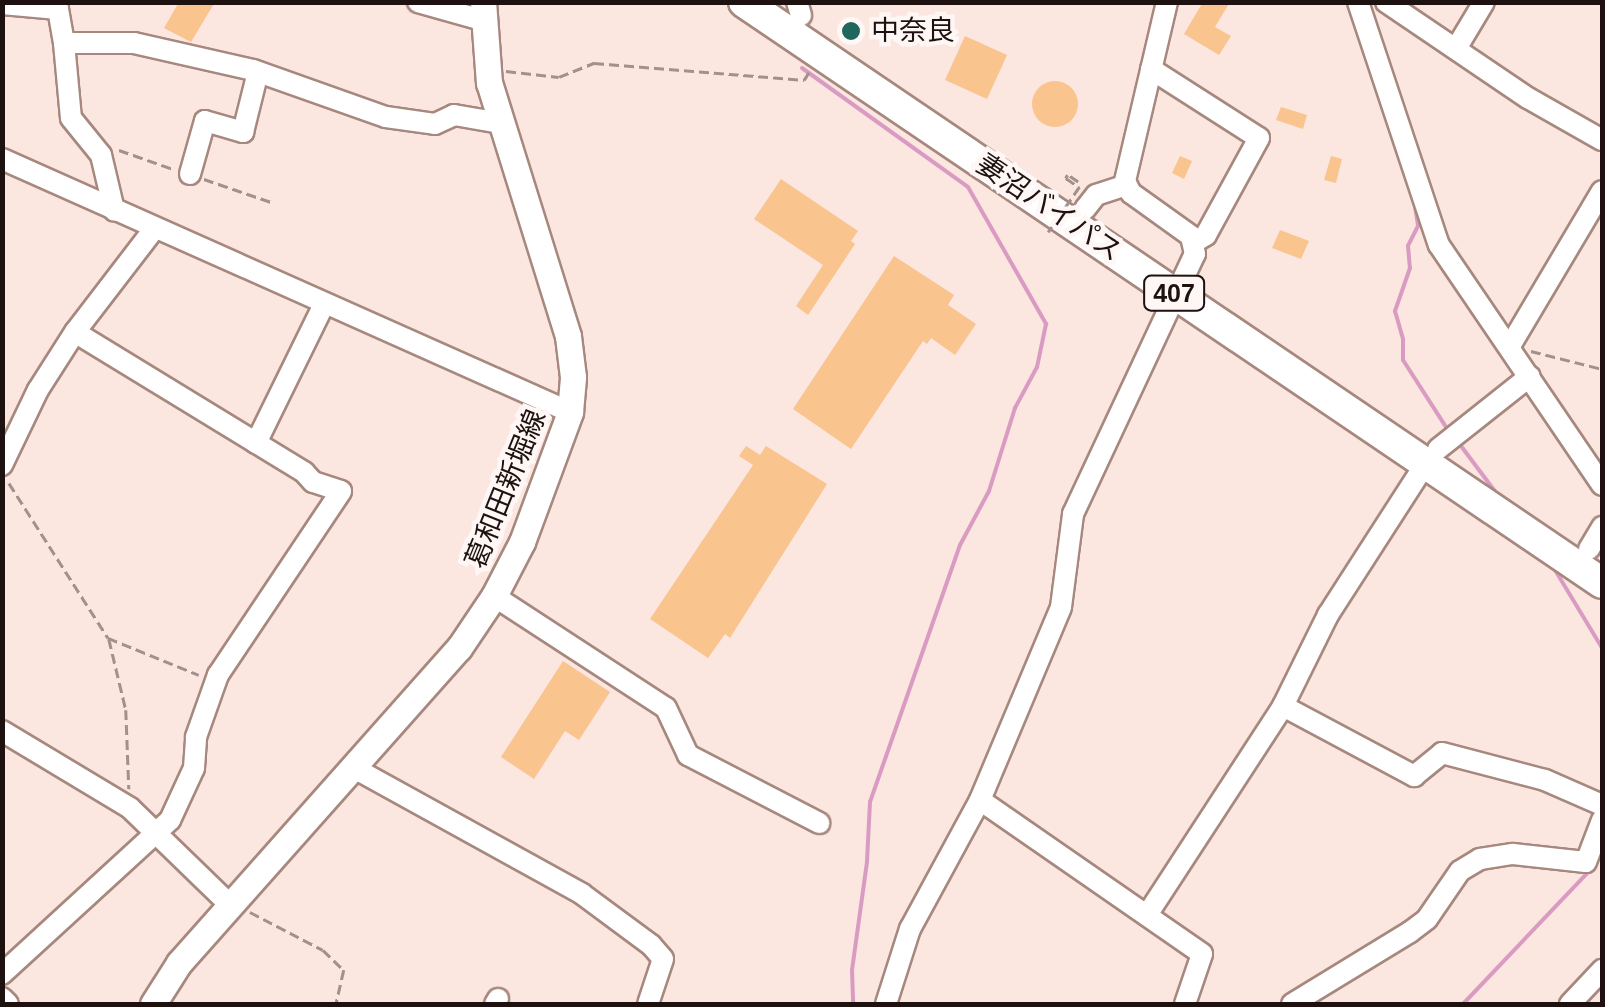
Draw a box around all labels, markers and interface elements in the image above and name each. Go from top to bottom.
place label: 中奈良 [871,14,955,48]
marker: 中奈良 [840,20,862,42]
street label: 妻沼バイパス [970,147,1128,269]
road number: 407 [1142,273,1206,313]
street label: 葛和田新堀線 [459,405,553,573]

